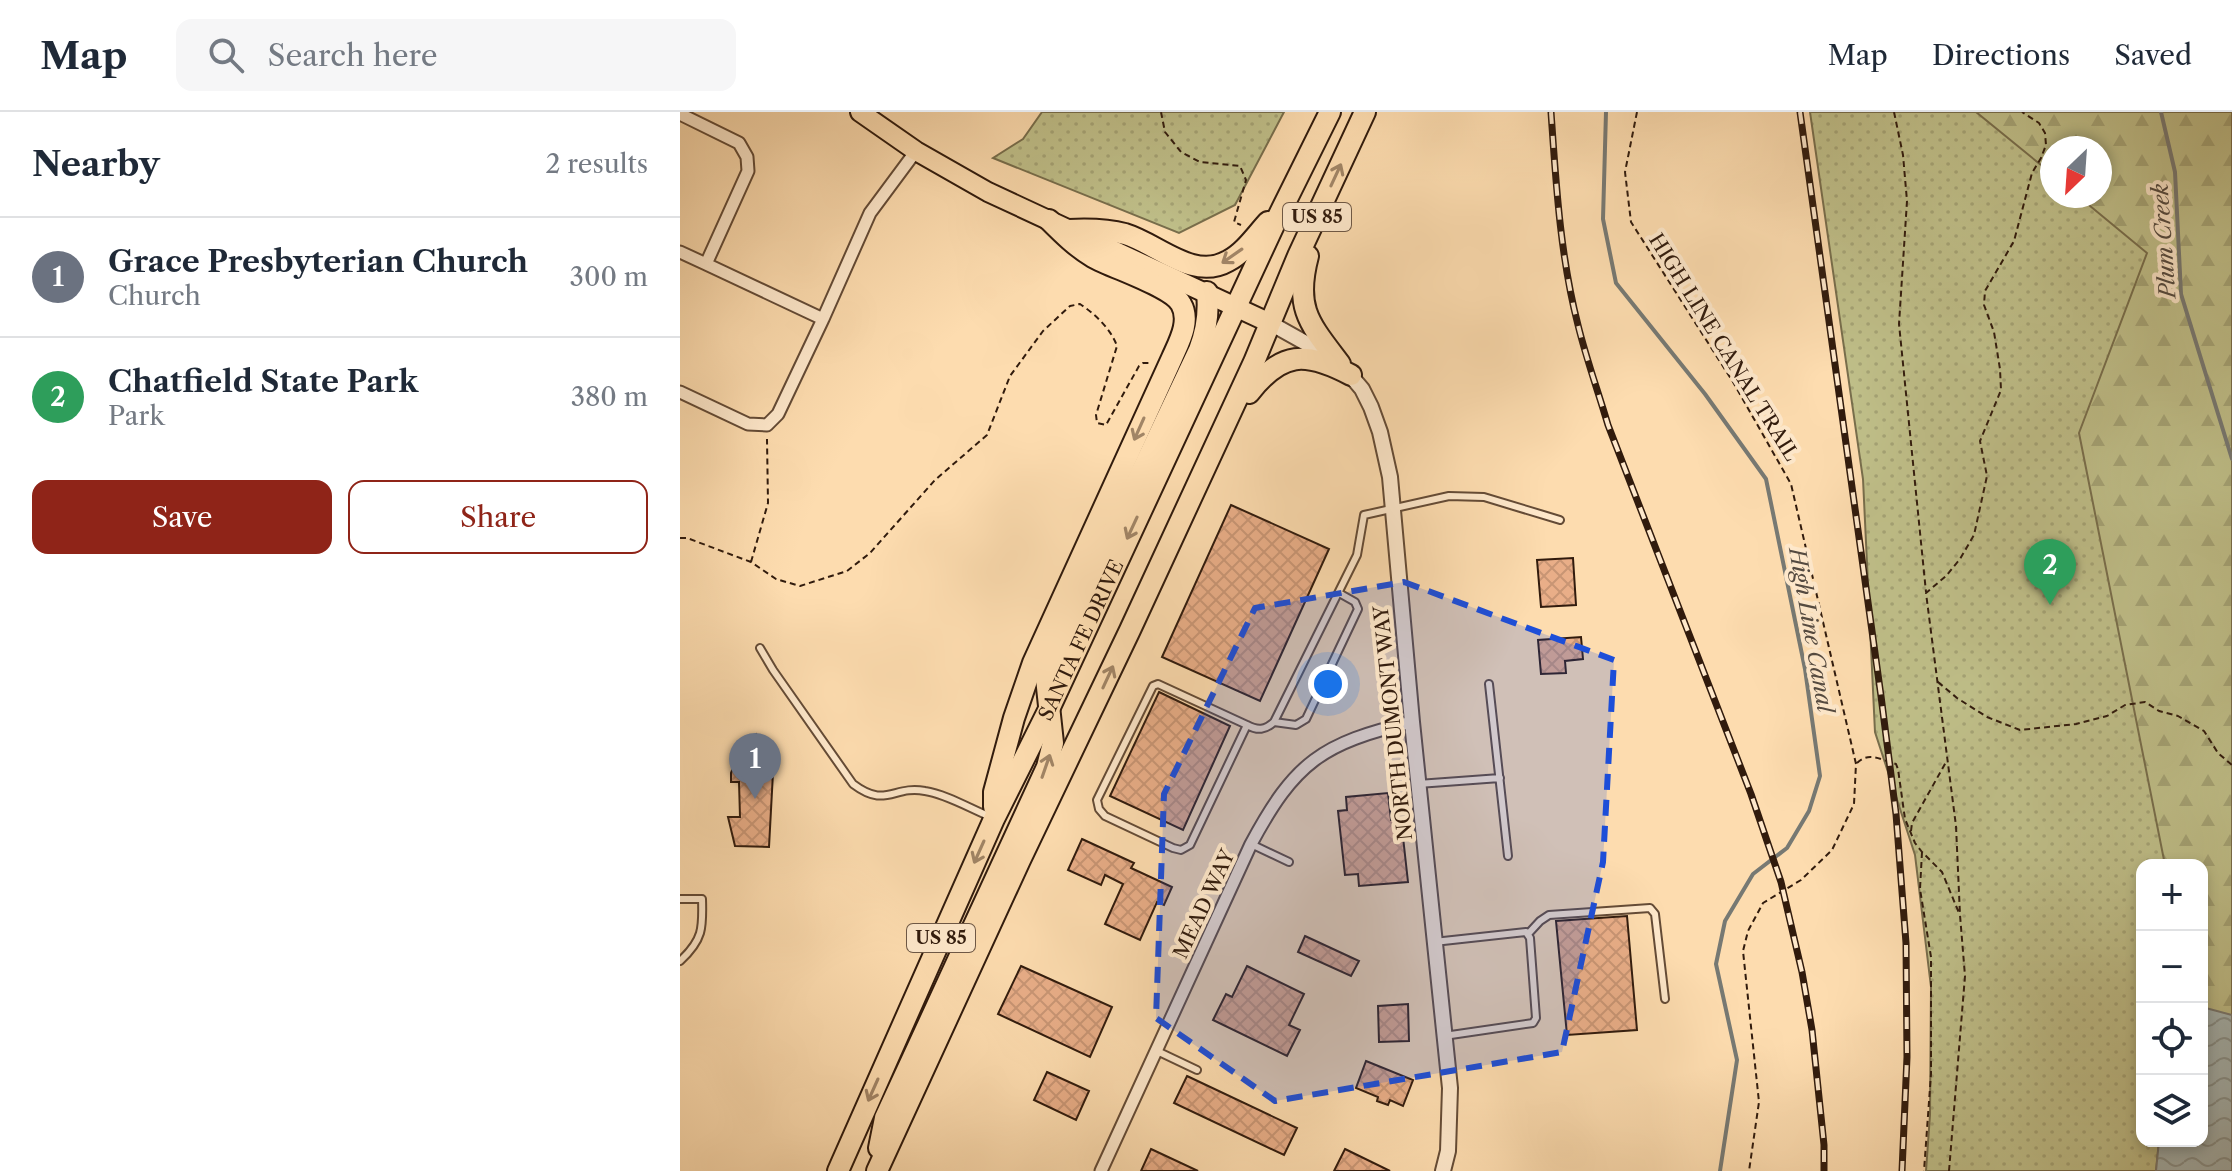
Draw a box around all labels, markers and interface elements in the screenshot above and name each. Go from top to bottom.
search box [176,19,736,91]
text: Map [40,32,128,79]
icon: search [204,33,248,77]
text: Search here [268,37,438,74]
text: Map [1828,38,1888,72]
text: Directions [1932,38,2070,72]
text: Saved [2114,38,2192,72]
north arrow [2040,136,2112,208]
text: Nearby [32,143,160,185]
text: 2 results [545,148,648,180]
one-way arrow [1329,163,1344,187]
water label: Plum Creek [2146,182,2182,301]
road number: US 85 [1283,203,1351,231]
street label: HIGH LINE CANAL TRAIL [1644,229,1804,465]
text: Grace Presbyterian Church [108,243,528,280]
one-way arrow [1221,248,1244,265]
text: 1 [52,261,64,293]
text: 300 m [570,261,648,293]
text: Church [108,280,201,312]
text: Chatfield State Park [108,363,418,400]
text: 2 [50,381,66,413]
text: 380 m [571,381,648,413]
text: Park [108,400,165,432]
one-way arrow [1131,416,1146,441]
button: Save [32,480,332,554]
button: Share [348,480,648,554]
one-way arrow [1124,516,1139,540]
pin: 2 [2024,539,2076,605]
water label: High Line Canal [1783,543,1839,718]
street label: SANTA FE DRIVE [1033,556,1129,724]
street label: NORTH DUMONT WAY [1369,604,1417,841]
your location [1308,664,1348,704]
one-way arrow [1101,665,1116,689]
pin: 1 [729,733,781,799]
one-way arrow [1040,753,1055,778]
one-way arrow [971,840,986,864]
street label: MEAD WAY [1168,845,1240,962]
map controls [2136,859,2208,1147]
button: + [2136,859,2208,931]
road number: US 85 [907,924,975,952]
button: − [2136,931,2208,1003]
button: locate [2136,1003,2208,1075]
button: layers [2136,1075,2208,1147]
one-way arrow [865,1077,880,1102]

